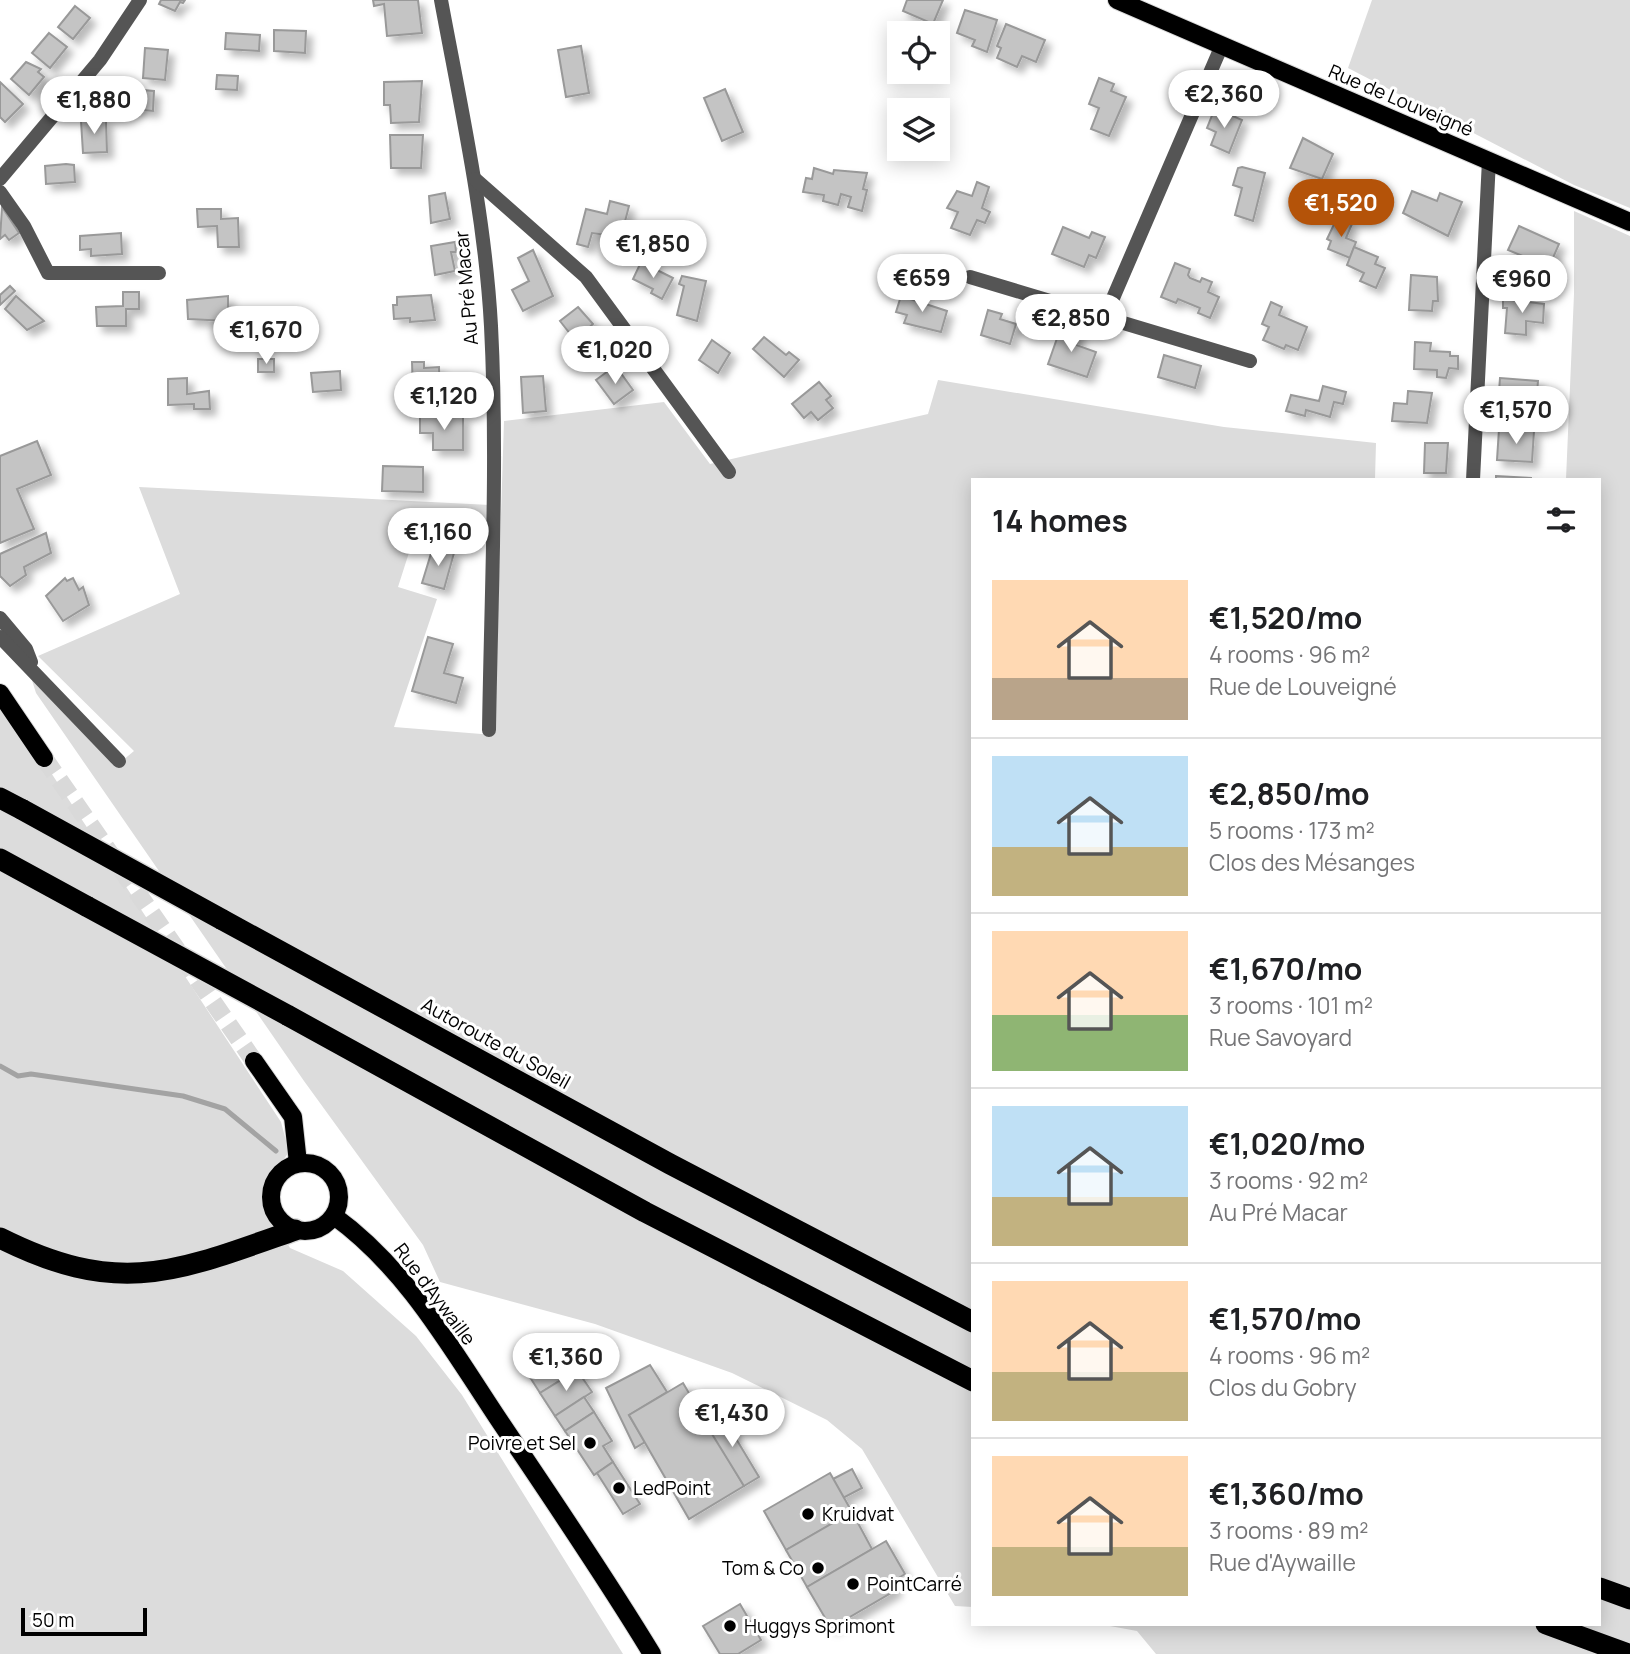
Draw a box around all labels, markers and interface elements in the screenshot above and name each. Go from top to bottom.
map controls [887,21,950,161]
button: locate [887,21,950,84]
street label: Rue de Louveigné [1325,58,1477,142]
pin: €2,360 [1167,71,1281,130]
pin: €1,880 [37,76,151,136]
text: €2,360 [1184,77,1264,109]
text: €1,880 [56,83,132,115]
button: layers [887,98,950,161]
pin: €1,520 [1284,180,1398,239]
text: €1,520 [1304,186,1378,218]
pin: €1,850 [596,220,710,280]
text: €1,850 [616,227,690,259]
street label: Au Pré Macar [448,230,484,346]
pin: €659 [881,254,963,314]
pin: €960 [1481,256,1563,315]
text: €659 [893,261,951,293]
text: €960 [1492,262,1552,294]
pin: €2,850 [1014,294,1128,354]
text: €2,850 [1031,301,1111,333]
pin: €1,670 [209,306,323,366]
text: €1,670 [229,313,303,345]
pin: €1,020 [558,326,672,386]
text: €1,020 [577,333,653,365]
pin: €1,120 [387,372,501,432]
text: €1,120 [410,379,478,411]
pin: €1,570 [1459,386,1573,446]
text: €1,570 [1480,393,1552,425]
text: 14 homes [992,500,1128,541]
icon: filters [1542,501,1580,539]
pin: €1,160 [381,508,495,568]
text: €1,160 [404,515,472,547]
text: €1,520/mo [1209,597,1362,638]
icon: home [1048,608,1132,692]
text: 4 rooms · 96 m² [1209,638,1370,670]
text: Rue de Louveigné [1209,670,1397,702]
text: €2,850/mo [1209,773,1370,814]
icon: home [1048,784,1132,868]
text: 5 rooms · 173 m² [1209,814,1375,846]
text: Clos des Mésanges [1209,846,1415,878]
text: €1,670/mo [1209,948,1362,989]
icon: home [1048,959,1132,1043]
text: 3 rooms · 101 m² [1209,989,1373,1021]
street label: Autoroute du Soleil [417,991,575,1095]
text: Rue Savoyard [1209,1021,1352,1053]
text: €1,020/mo [1209,1123,1365,1164]
icon: home [1048,1134,1132,1218]
text: 3 rooms · 92 m² [1209,1164,1368,1196]
text: Au Pré Macar [1209,1196,1348,1228]
street label: Rue d'Aywaille [388,1238,482,1350]
text: €1,570/mo [1209,1298,1361,1339]
icon: home [1048,1309,1132,1393]
pin: €1,360 [509,1334,623,1393]
text: 4 rooms · 96 m² [1209,1339,1370,1371]
text: €1,360 [529,1340,603,1372]
text: Clos du Gobry [1209,1371,1357,1403]
pin: €1,430 [675,1390,789,1449]
text: €1,430 [695,1396,769,1428]
place label: Poivre et Sel [468,1430,576,1456]
marker: Poivre et Sel [582,1435,598,1451]
text: €1,360/mo [1209,1473,1364,1514]
place label: LedPoint [633,1475,711,1501]
marker: LedPoint [611,1480,627,1496]
icon: home [1048,1484,1132,1568]
place label: Kruidvat [822,1501,894,1527]
marker: Kruidvat [800,1506,816,1522]
text: 3 rooms · 89 m² [1209,1514,1369,1546]
text: Rue d'Aywaille [1209,1546,1356,1578]
place label: Tom & Co [722,1555,804,1581]
marker: Tom & Co [810,1560,826,1576]
place label: PointCarré [867,1571,962,1597]
marker: PointCarré [845,1576,861,1592]
scale bar [21,1605,147,1637]
text: 50 m [32,1607,74,1633]
place label: Huggys Sprimont [744,1613,895,1639]
marker: Huggys Sprimont [722,1618,738,1634]

